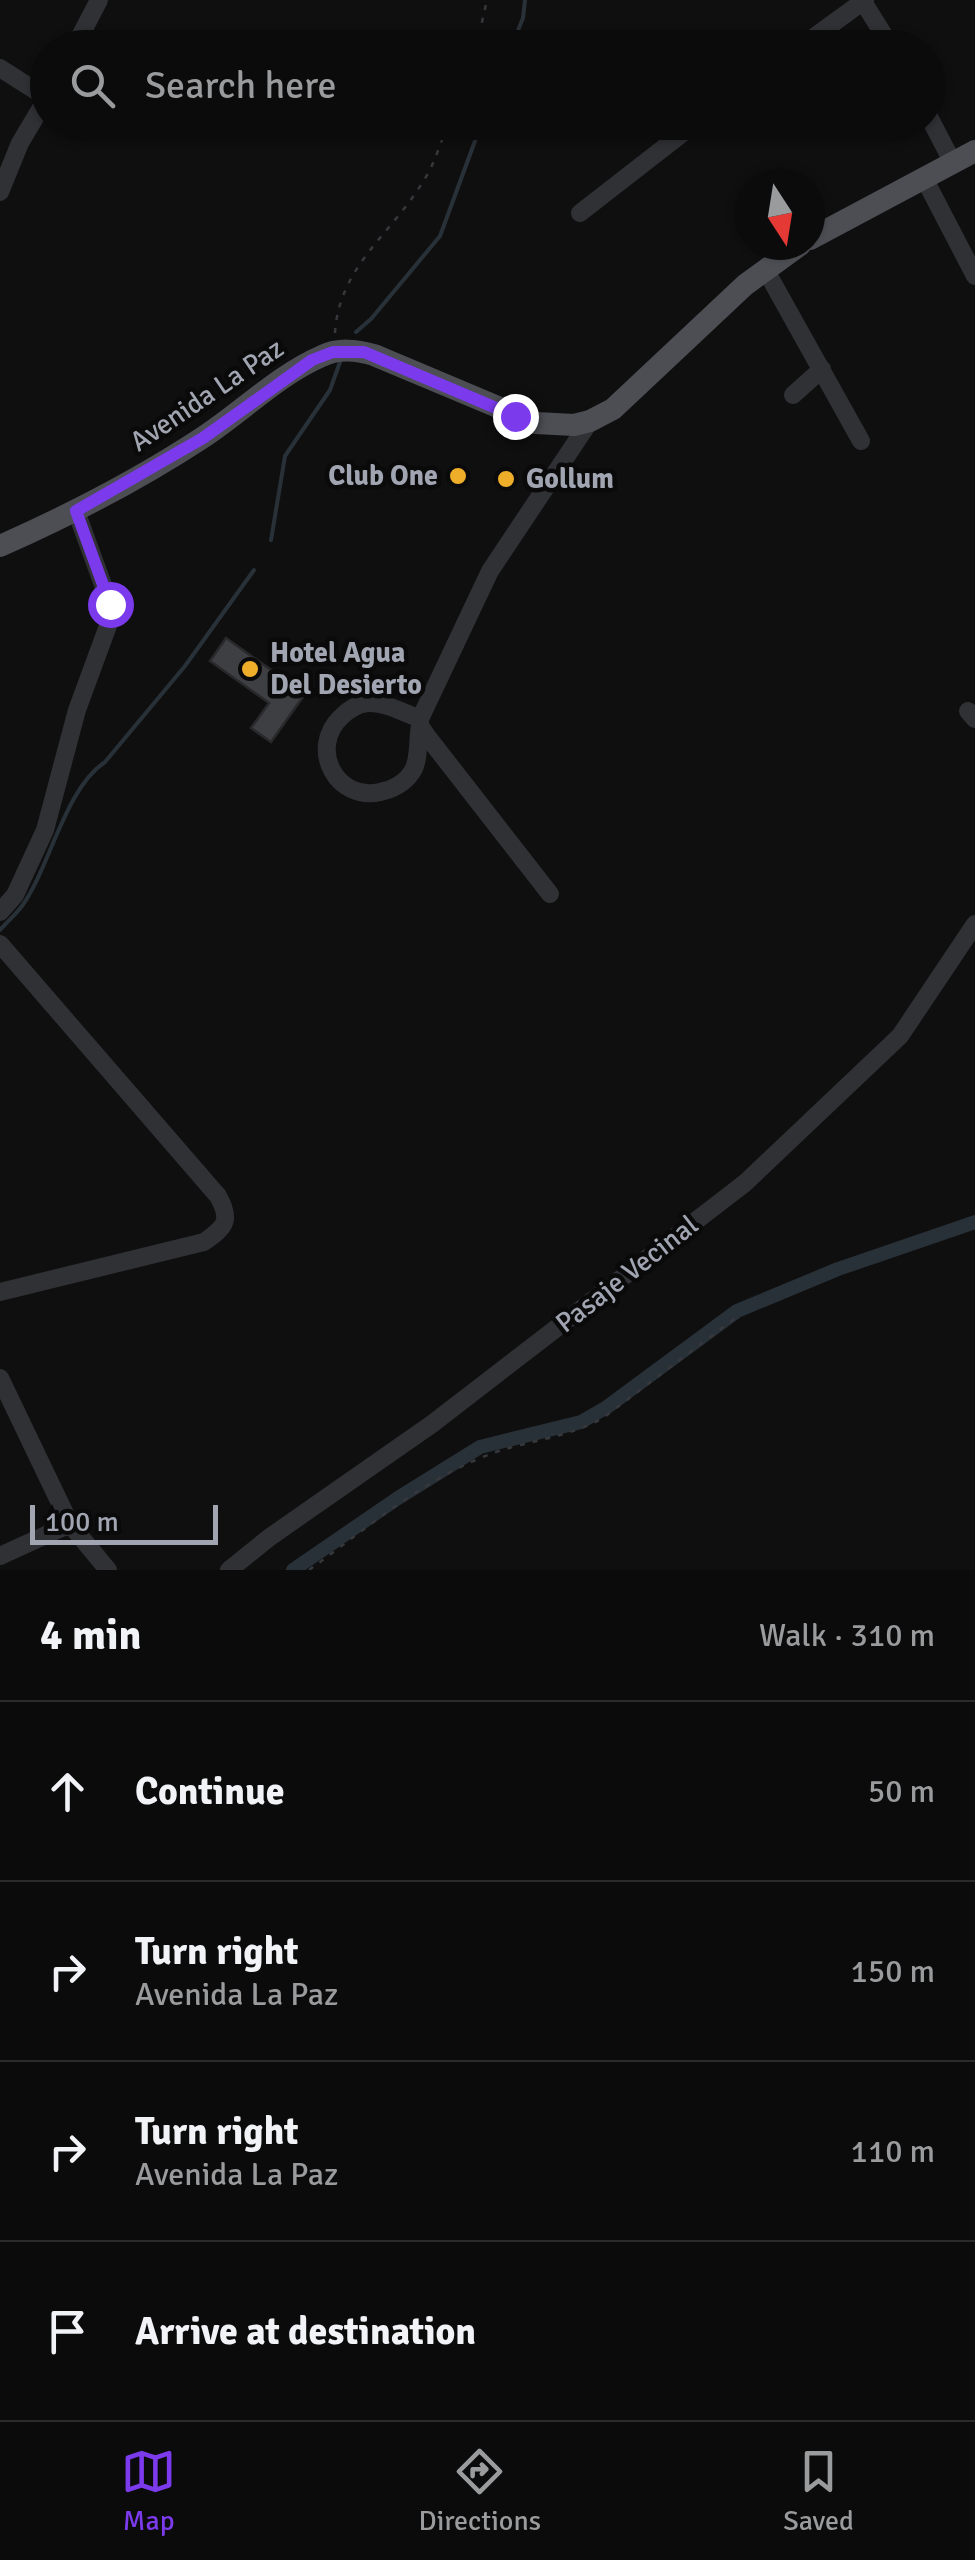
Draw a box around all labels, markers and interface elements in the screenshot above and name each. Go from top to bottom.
search box [30,30,945,140]
icon: search [65,58,120,113]
text: Search here [145,62,337,109]
north arrow [735,170,825,260]
street label: Avenida La Paz [124,331,290,459]
route end [493,394,539,440]
place label: Club One [328,459,438,493]
place label: Gollum [526,462,614,496]
marker: Club One [447,465,469,487]
marker: Gollum [495,468,517,490]
route start [88,582,134,628]
place label: Hotel Agua Del Desierto [270,636,422,702]
marker: Hotel Agua Del Desierto [239,658,261,680]
street label: Pasaje Vecinal [549,1208,705,1340]
scale bar [30,1500,218,1544]
text: 100 m [45,1505,119,1539]
text: 4 min [40,1610,141,1661]
text: Walk · 310 m [759,1616,935,1655]
icon: ahead [40,1764,95,1819]
text: Continue [135,1768,285,1815]
text: 50 m [868,1772,935,1811]
text: Turn right [135,1928,299,1975]
icon: right [40,1944,95,1999]
text: 150 m [851,1952,935,1991]
text: Avenida La Paz [135,1975,338,2014]
text: Turn right [135,2108,299,2155]
icon: right [40,2124,95,2179]
text: 110 m [851,2132,935,2171]
text: Avenida La Paz [135,2155,338,2194]
icon: arrive [40,2304,95,2359]
text: Arrive at destination [135,2308,476,2355]
tab: Map [121,2444,176,2538]
tab: Directions [419,2444,541,2538]
tab: Saved [783,2444,854,2538]

